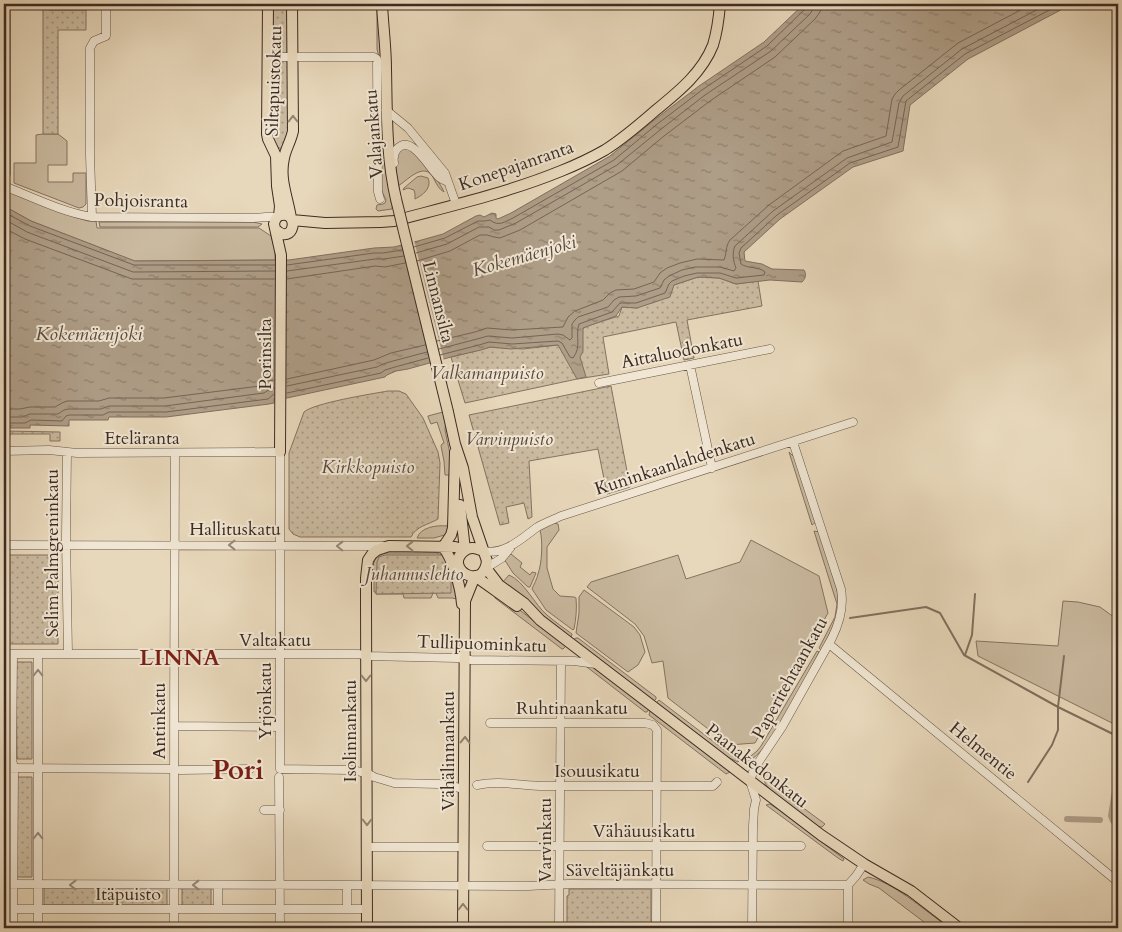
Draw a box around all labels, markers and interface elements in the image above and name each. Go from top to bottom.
street label: Siltapuistokatu [260,25,288,137]
street label: Valajankatu [358,88,390,179]
one-way arrow [288,115,298,123]
street label: Konepajanranta [455,135,577,197]
street label: Pohjoisranta [94,188,189,214]
water label: Kokemäenjoki [469,229,580,283]
street label: Linnansilta [416,258,460,346]
street label: Porinsilta [253,318,278,390]
water label: Kokemäenjoki [35,321,143,347]
street label: Aittaluodonkatu [619,327,745,375]
park label: Valkamanpuisto [430,361,544,386]
street label: Eteläranta [104,426,180,451]
street label: Kuninkaanlahdenkatu [592,426,759,502]
park label: Varvinpuisto [465,427,553,452]
park label: Kirkkopuisto [322,455,414,480]
street label: Selim Palmgreninkatu [40,469,65,637]
street label: Hallituskatu [189,517,281,542]
one-way arrow [227,540,235,550]
one-way arrow [336,540,344,551]
one-way arrow [406,541,414,551]
park label: Juhannuslehto [361,562,463,587]
street label: Paperitehtaankatu [746,612,834,744]
street label: Valtakatu [239,628,311,653]
street label: Tullipuominkatu [417,629,548,659]
district label: LINNA [139,643,221,673]
street label: Yrjönkatu [253,662,278,740]
one-way arrow [33,669,43,677]
one-way arrow [361,675,372,683]
street label: Isolinnankatu [338,679,363,782]
street label: Antinkatu [147,682,172,760]
street label: Vähälinnankatu [436,691,461,811]
street label: Ruhtinaankatu [516,696,628,721]
street label: Helmentie [944,716,1022,786]
street label: Paanakedonkatu [700,718,814,814]
one-way arrow [459,736,470,744]
district label: Pori [212,751,264,789]
street label: Isouusikatu [554,759,640,784]
street label: Varvinkatu [533,797,558,882]
one-way arrow [362,818,372,826]
street label: Vähäuusikatu [593,819,696,844]
one-way arrow [33,832,43,840]
street label: Säveltäjänkatu [566,858,674,883]
one-way arrow [192,879,200,890]
one-way arrow [69,880,76,890]
street label: Itäpuisto [95,882,161,907]
one-way arrow [458,903,468,910]

